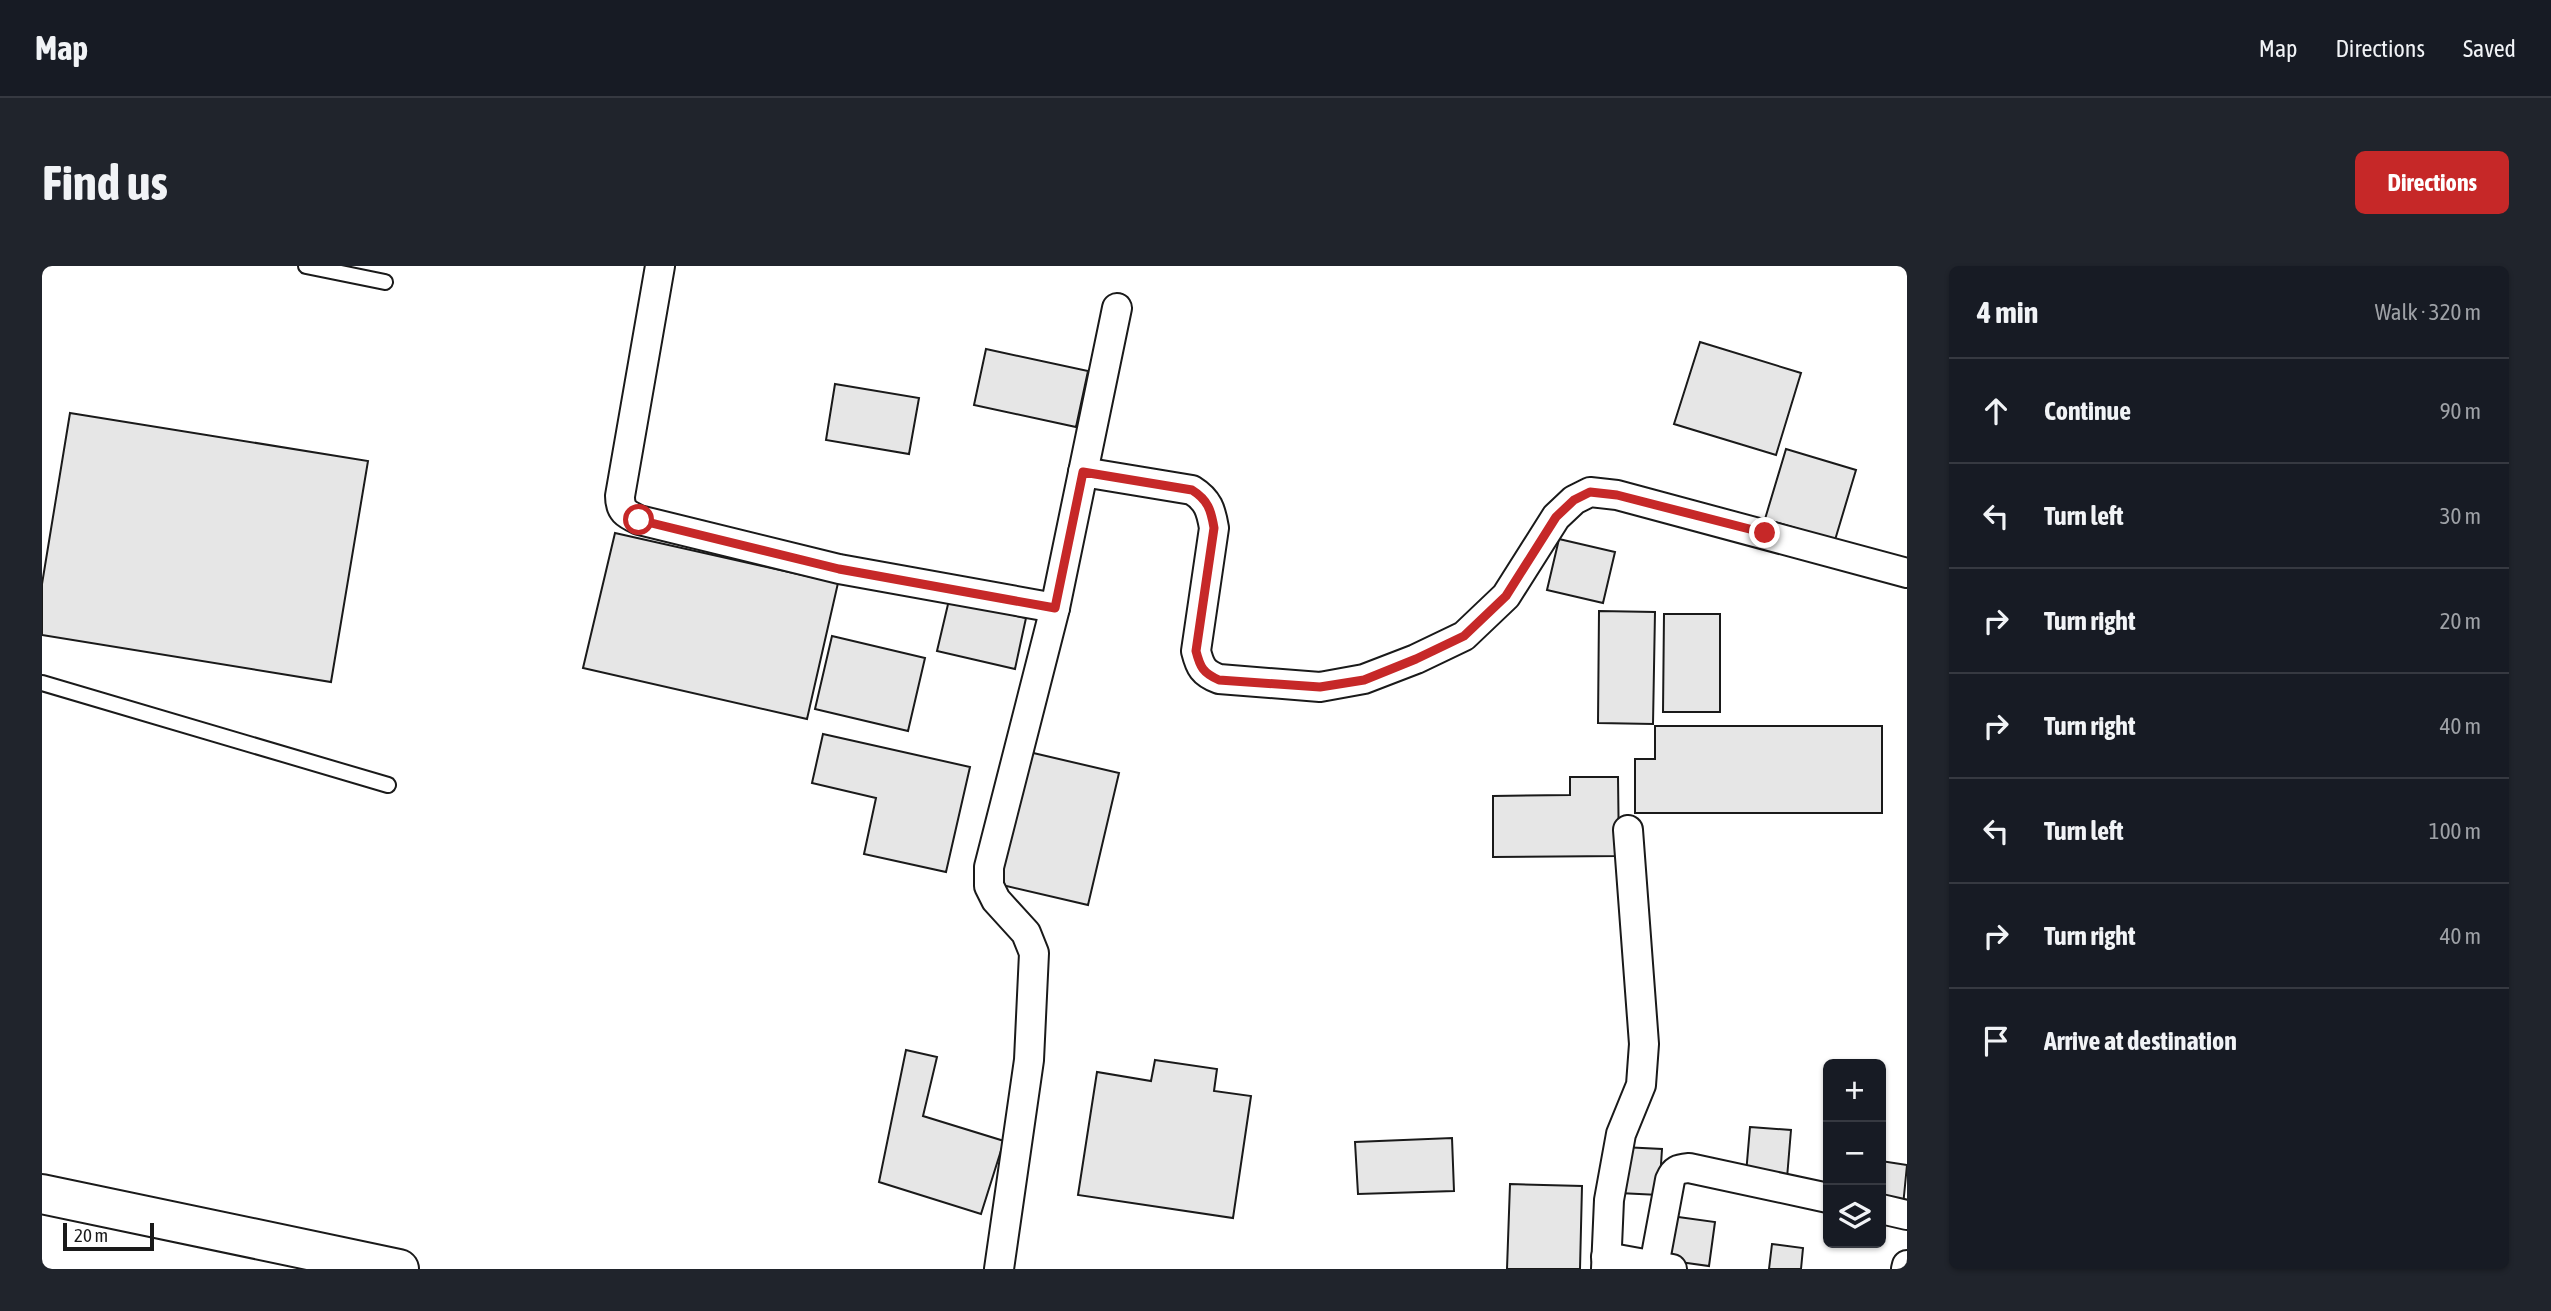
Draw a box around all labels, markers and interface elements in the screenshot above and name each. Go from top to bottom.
text: Map [35,29,88,67]
text: Map [2259,35,2297,62]
text: Directions [2335,35,2425,62]
text: Saved [2463,35,2516,62]
button: Directions [2355,151,2509,214]
text: Find us [42,154,168,210]
text: 4 min [1977,295,2038,329]
text: Walk · 320 m [2375,299,2481,325]
icon: ahead [1977,392,2015,430]
text: Continue [2044,396,2131,426]
text: 90 m [2440,398,2481,424]
icon: left [1977,497,2015,535]
text: Turn left [2044,501,2124,531]
text: 30 m [2440,503,2481,529]
route start [623,504,654,535]
route end [1749,517,1780,548]
icon: right [1977,602,2015,640]
text: Turn right [2044,606,2135,636]
text: 20 m [2440,608,2481,634]
icon: right [1977,707,2015,745]
text: Turn right [2044,711,2135,741]
text: 40 m [2440,713,2481,739]
icon: left [1977,812,2015,850]
text: Turn left [2044,816,2124,846]
text: 100 m [2429,818,2481,844]
icon: right [1977,917,2015,955]
text: Turn right [2044,921,2135,951]
text: 40 m [2440,923,2481,949]
icon: arrive [1977,1022,2015,1060]
text: Arrive at destination [2044,1026,2237,1056]
map controls [1823,1059,1886,1248]
button: + [1823,1059,1886,1122]
button: − [1823,1122,1886,1185]
button: layers [1823,1185,1886,1248]
scale bar [63,1220,154,1252]
text: 20 m [74,1224,108,1246]

